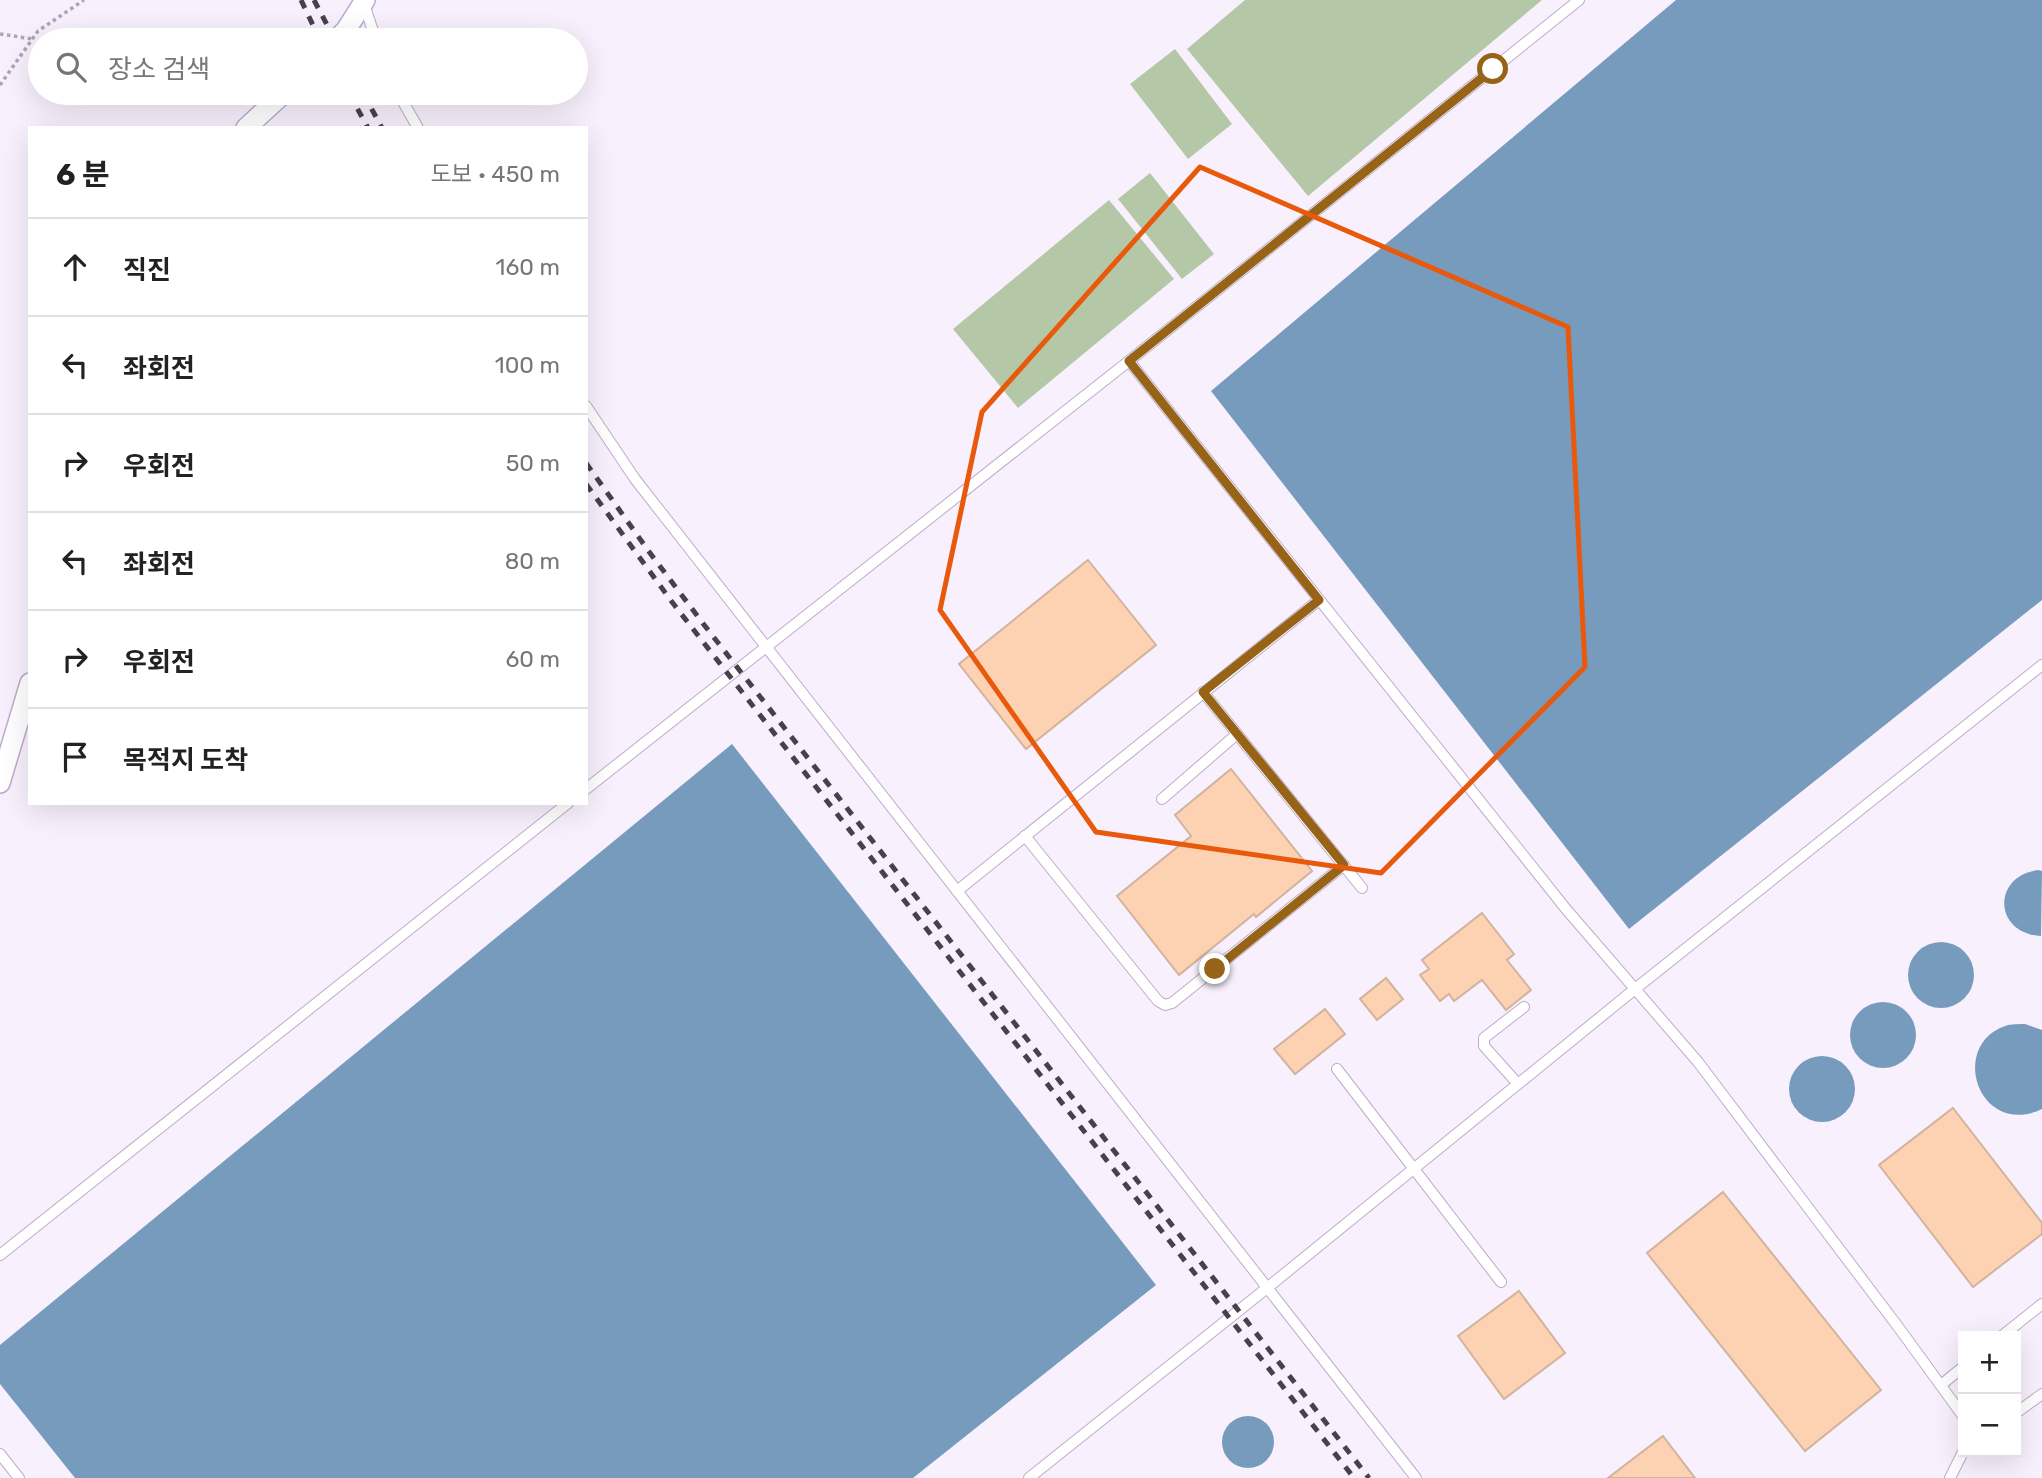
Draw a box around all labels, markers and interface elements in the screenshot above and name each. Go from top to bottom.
search box [28,28,588,105]
icon: search [52,48,90,86]
route start [1477,53,1508,84]
text: 장소 검색 [108,54,210,85]
text: 6 분 [56,157,110,193]
text: 도보 · 450 m [430,160,560,188]
icon: ahead [56,248,94,286]
text: 160 m [496,253,560,281]
text: 직진 [123,255,171,286]
icon: left [56,346,94,384]
text: 100 m [495,351,560,379]
text: 좌회전 [123,353,195,384]
icon: right [56,444,94,482]
text: 50 m [506,449,560,477]
text: 우회전 [123,451,195,482]
icon: left [56,542,94,580]
text: 80 m [505,547,560,575]
text: 좌회전 [123,549,195,580]
icon: right [56,640,94,678]
text: 60 m [505,645,560,673]
text: 우회전 [123,647,195,678]
icon: arrive [56,738,94,776]
text: 목적지 도착 [123,745,248,776]
route end [1199,953,1230,984]
map controls [1958,1331,2021,1457]
button: + [1958,1331,2021,1394]
button: − [1958,1394,2021,1457]

